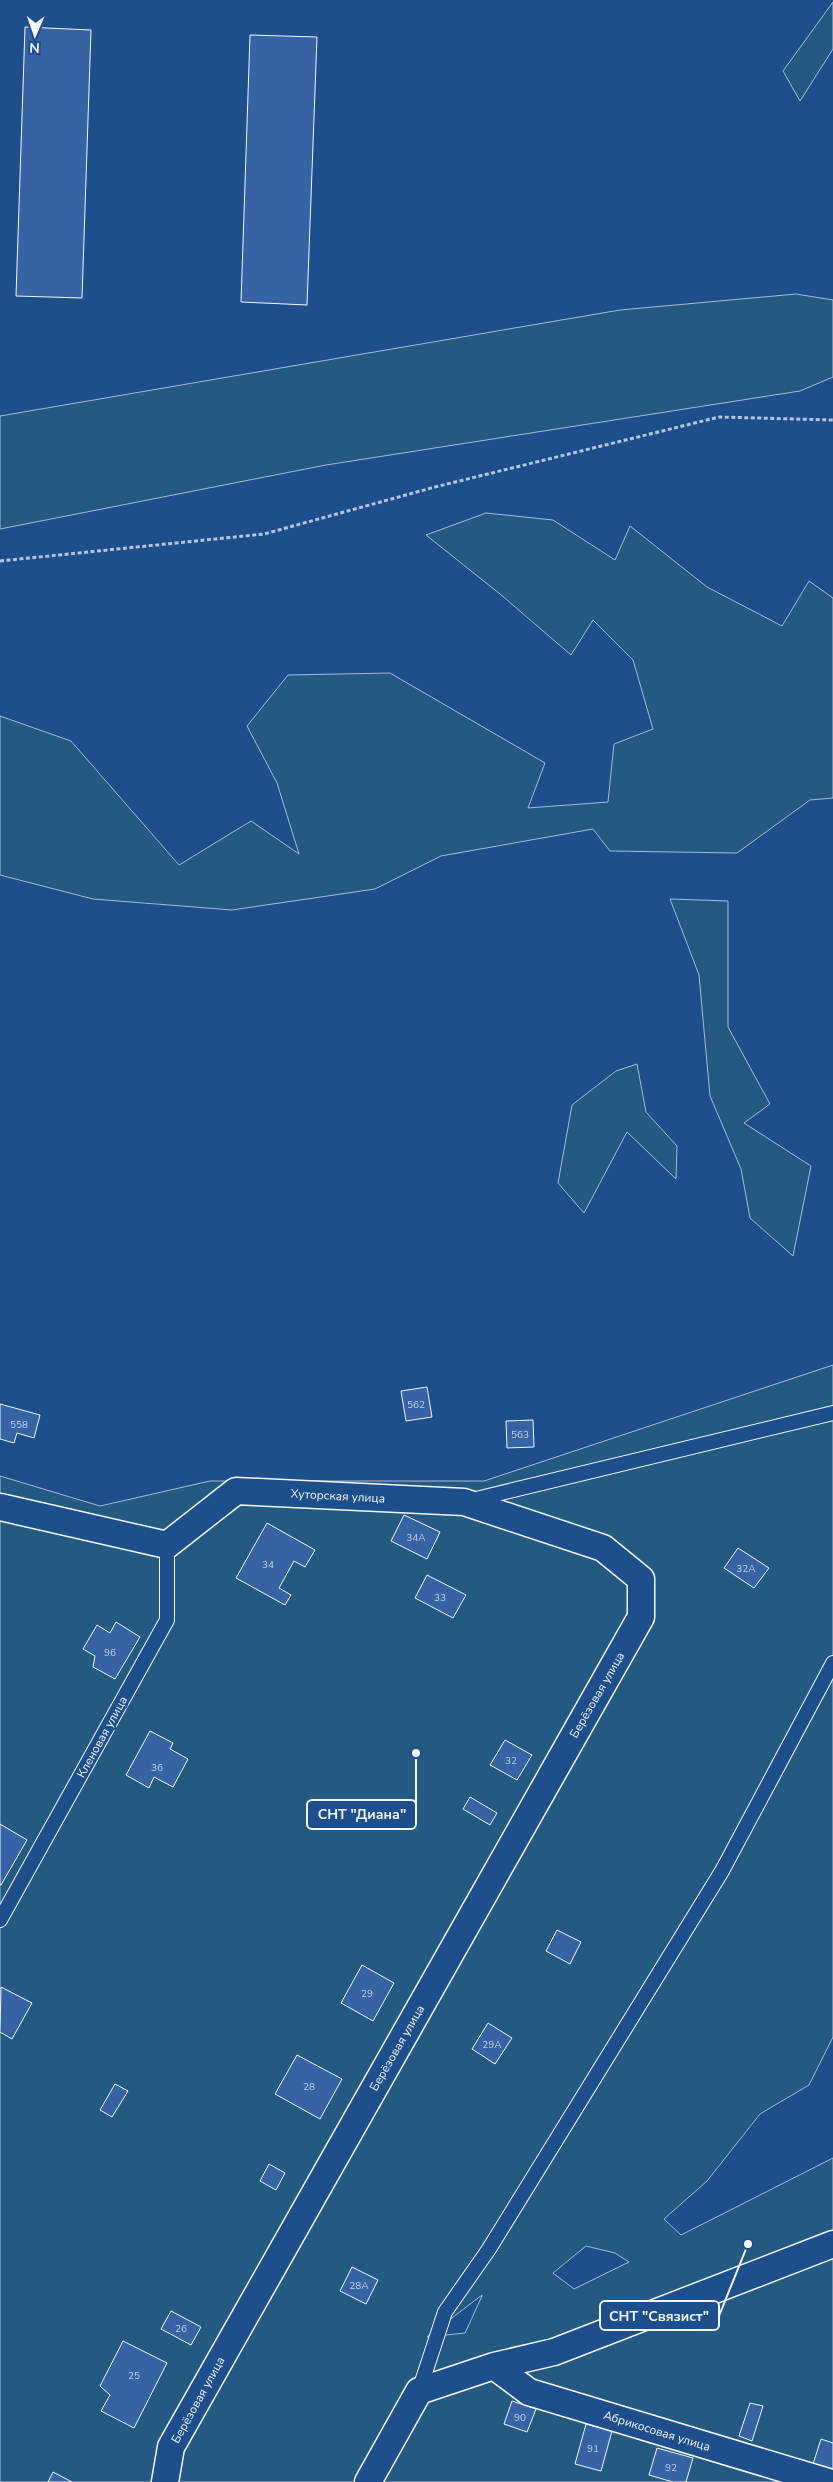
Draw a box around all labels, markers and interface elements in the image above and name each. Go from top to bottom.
north arrow [10,10,60,60]
text: N [29,38,40,57]
house number: 562 [407,1398,425,1412]
house number: 558 [10,1418,28,1432]
house number: 563 [511,1428,529,1442]
street label: Хуторская улица [290,1486,386,1506]
house number: 34А [406,1531,426,1545]
house number: 34 [262,1558,274,1572]
house number: 32А [736,1562,756,1576]
house number: 33 [434,1591,446,1605]
house number: 96 [104,1646,116,1660]
street label: Берёзовая улица [566,1649,628,1741]
street label: Кленовая улица [73,1693,131,1781]
house number: 32 [505,1754,517,1768]
house number: 36 [151,1761,163,1775]
callout: СНТ "Диана" [307,1800,416,1829]
text: СНТ "Диана" [318,1805,406,1824]
house number: 29 [361,1987,373,2001]
street label: Берёзовая улица [366,2002,428,2094]
house number: 29А [482,2038,502,2052]
house number: 28 [303,2080,315,2094]
house number: 28А [349,2279,369,2293]
callout: СНТ "Связист" [600,2301,719,2330]
text: СНТ "Связист" [609,2307,709,2326]
house number: 26 [175,2322,187,2336]
street label: Берёзовая улица [168,2354,228,2446]
house number: 25 [128,2369,140,2383]
street label: Абрикосовая улица [602,2407,712,2455]
house number: 90 [514,2411,526,2425]
house number: 91 [587,2442,599,2456]
house number: 92 [665,2461,677,2475]

